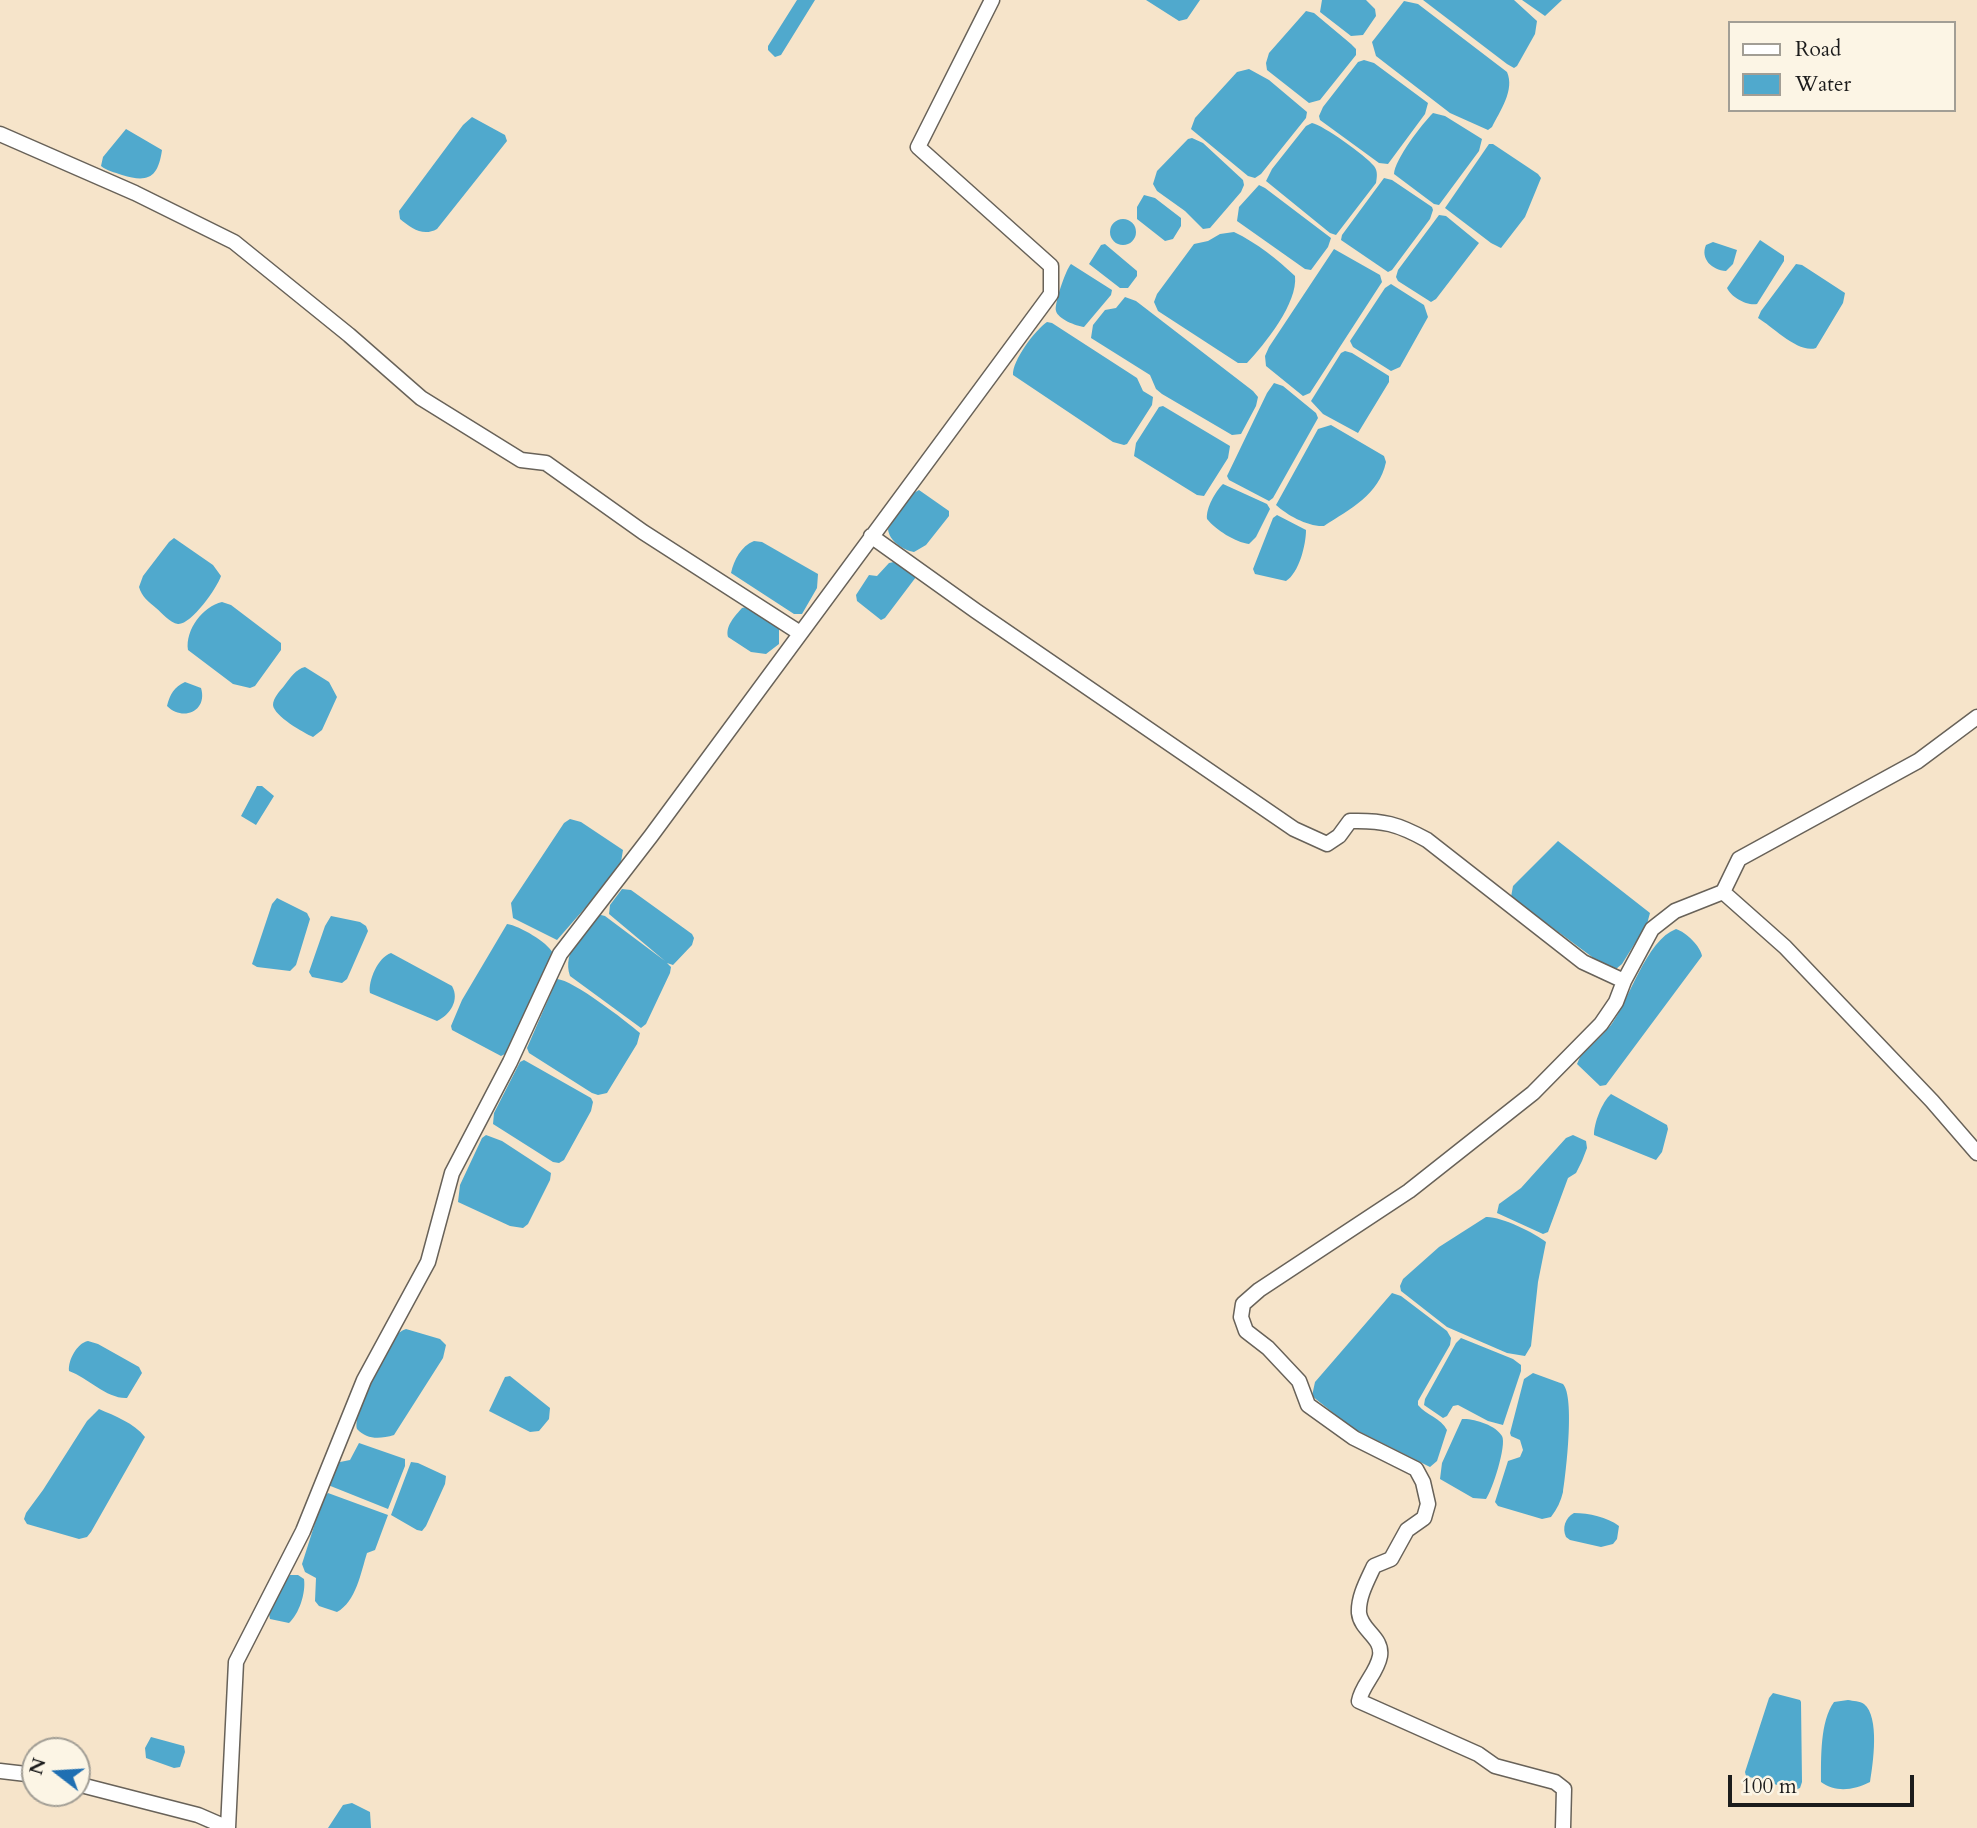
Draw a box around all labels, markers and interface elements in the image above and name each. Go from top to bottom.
legend [1728,21,1956,112]
text: Road [1795,35,1841,64]
text: Water [1795,70,1851,99]
north arrow [21,1737,91,1807]
text: N [23,1755,53,1778]
scale bar [1732,1762,1918,1806]
text: 100 m [1741,1772,1797,1801]

